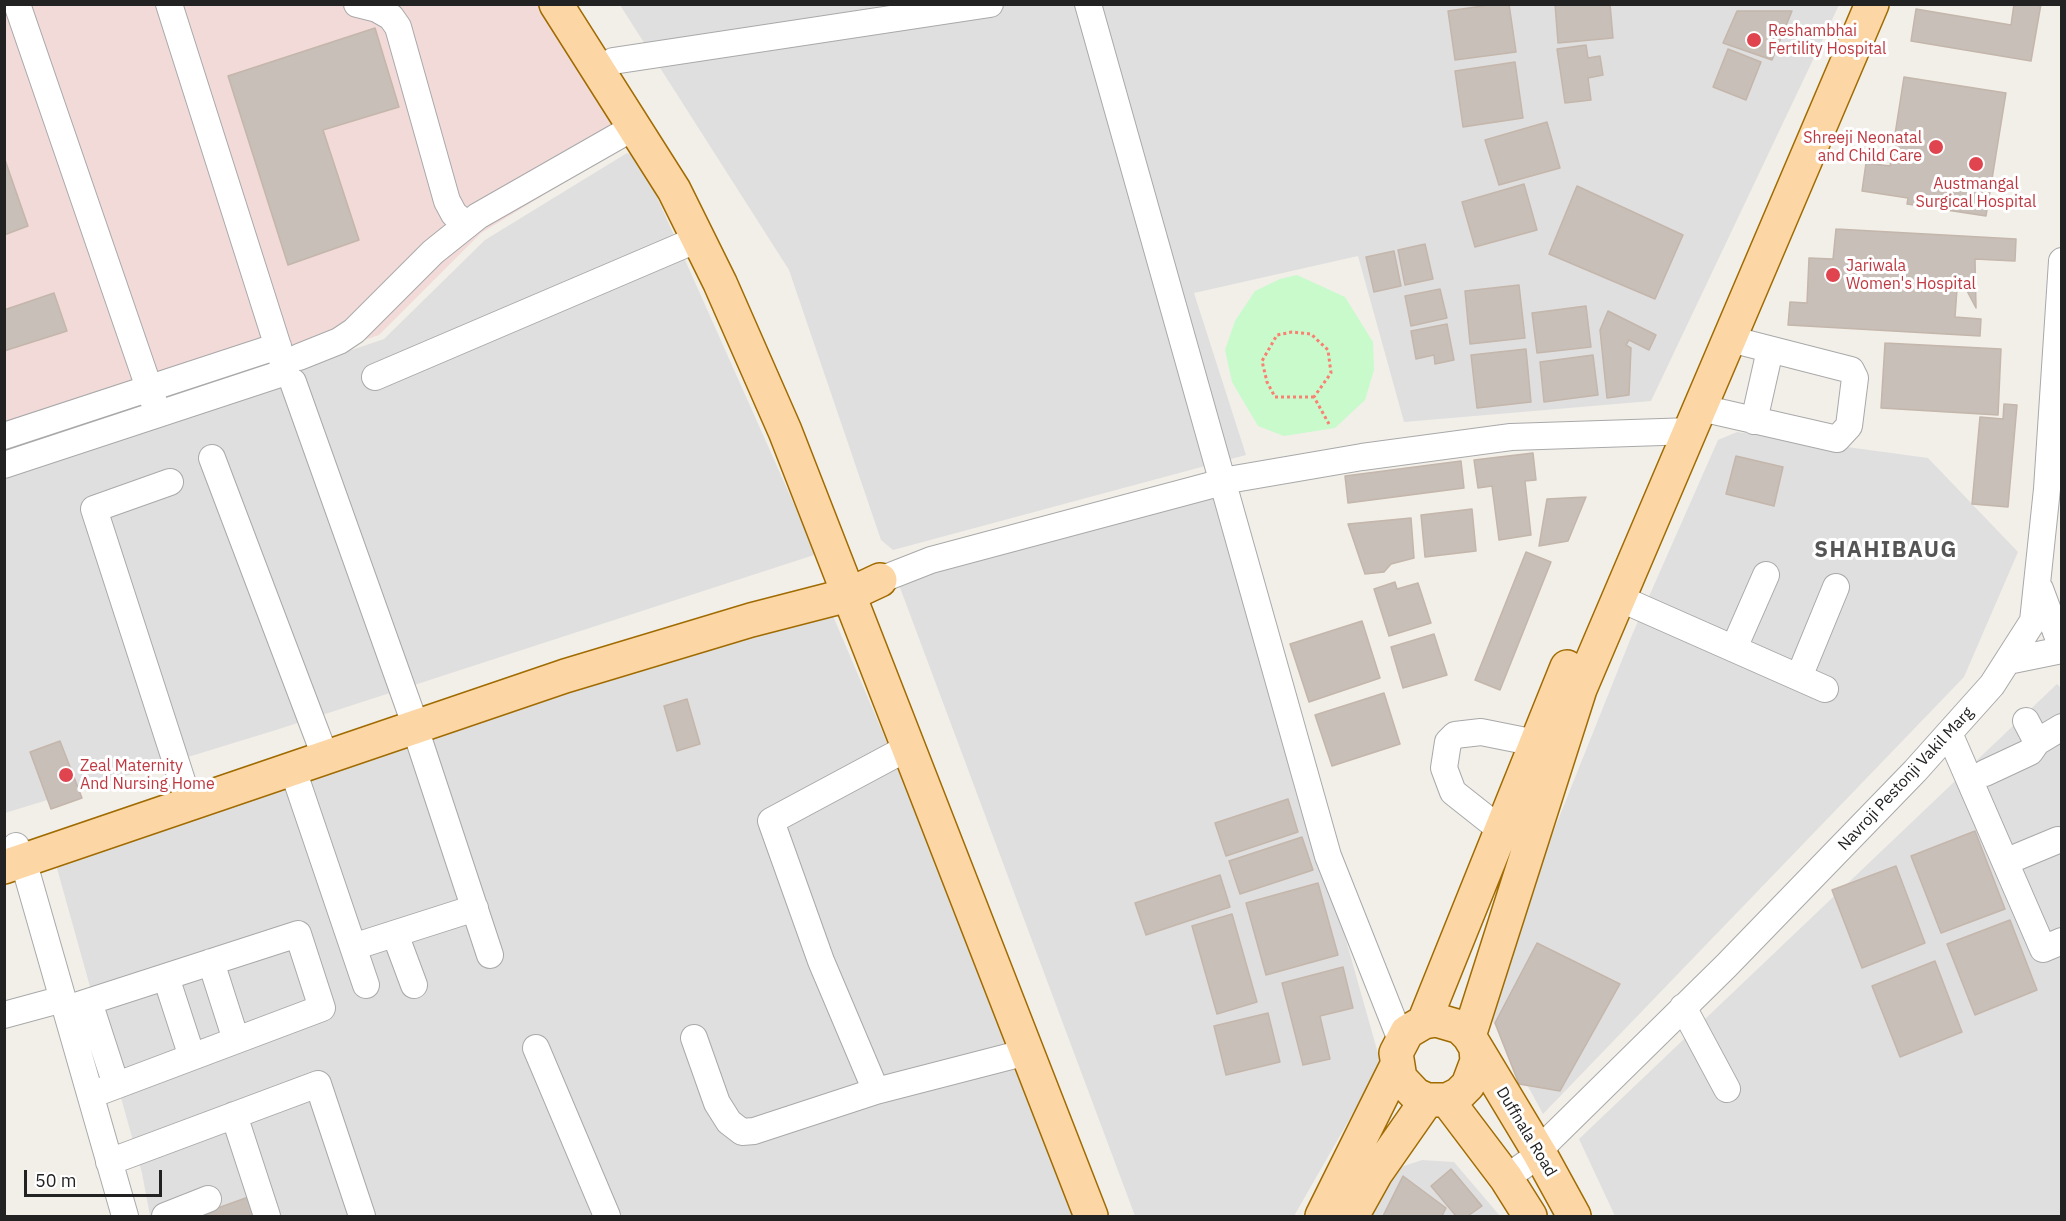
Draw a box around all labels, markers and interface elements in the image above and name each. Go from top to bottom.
place label: Reshambhai Fertility Hospital [1768,21,1886,59]
marker: Reshambhai Fertility Hospital [1745,31,1763,49]
place label: Shreeji Neonatal and Child Care [1803,128,1922,166]
marker: Shreeji Neonatal and Child Care [1927,138,1945,156]
marker: Austmangal Surgical Hospital [1967,155,1985,173]
place label: Austmangal Surgical Hospital [1916,174,2036,212]
place label: Jariwala Women's Hospital [1846,256,1976,294]
marker: Jariwala Women's Hospital [1824,266,1842,284]
district label: SHAHIBAUG [1814,538,1958,564]
street label: Navroji Pestonji Vakil Marg [1834,703,1978,855]
place label: Zeal Maternity And Nursing Home [80,756,215,794]
marker: Zeal Maternity And Nursing Home [57,766,75,784]
street label: Duffnala Road [1492,1084,1560,1180]
scale bar [27,1158,165,1196]
text: 50 m [35,1169,77,1192]

